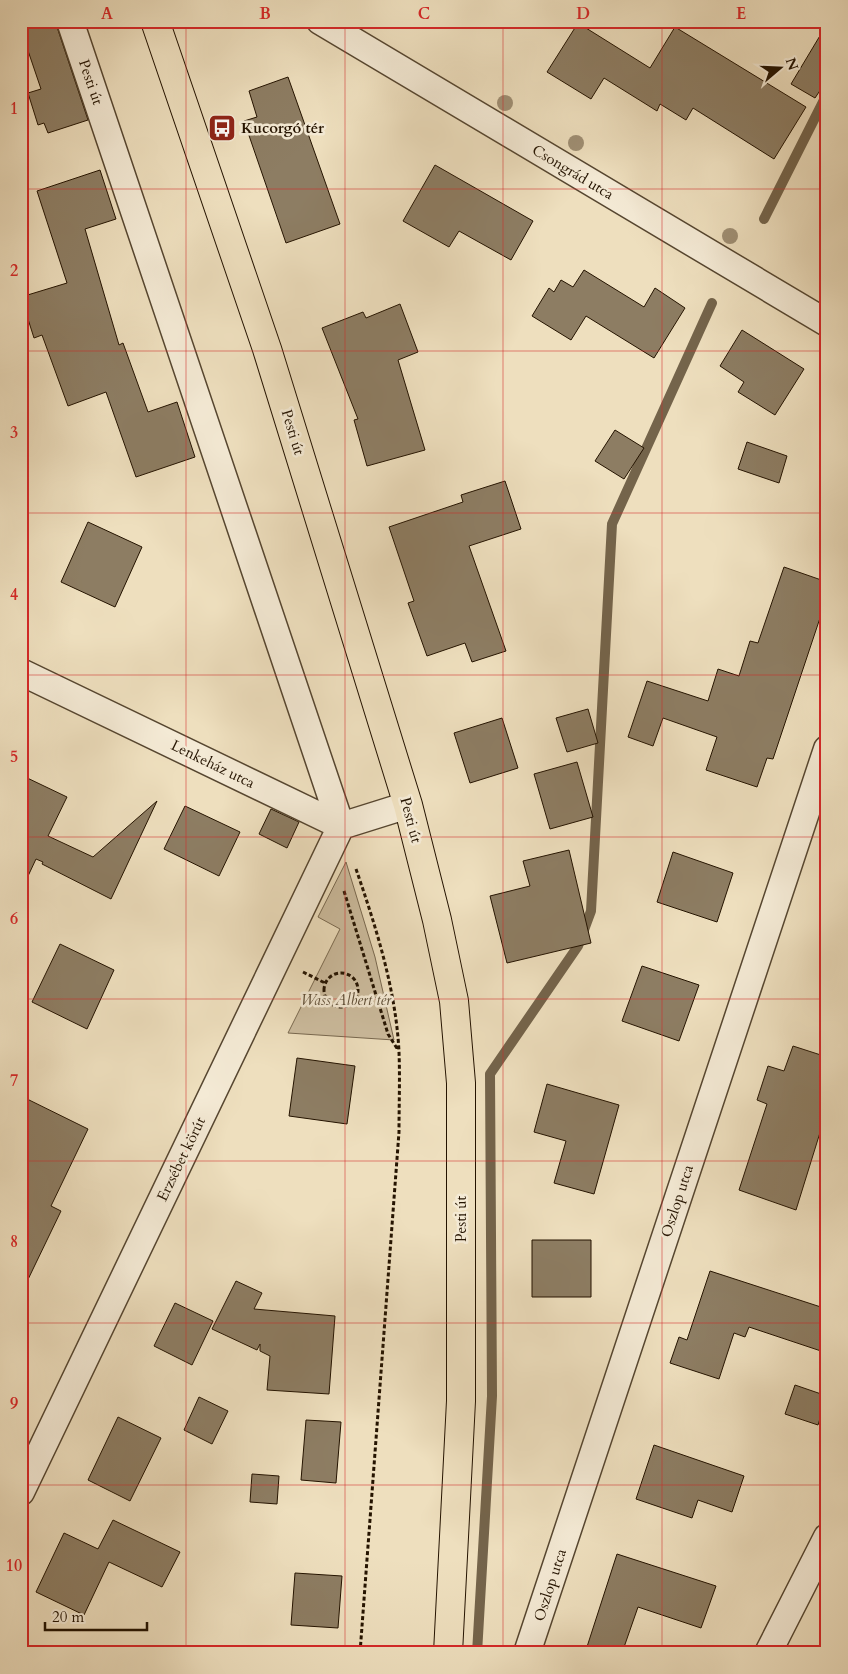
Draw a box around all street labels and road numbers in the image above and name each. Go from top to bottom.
street label: Pesti út [74,57,108,108]
street label: Csongrád utca [529,140,618,204]
street label: Pesti út [277,407,309,457]
street label: Lenkeház utca [168,735,259,793]
street label: Pesti út [395,795,427,845]
street label: Erzsébet körút [152,1113,210,1204]
street label: Oszlop utca [656,1162,698,1240]
street label: Pesti út [451,1195,471,1242]
street label: Oszlop utca [529,1546,571,1624]

